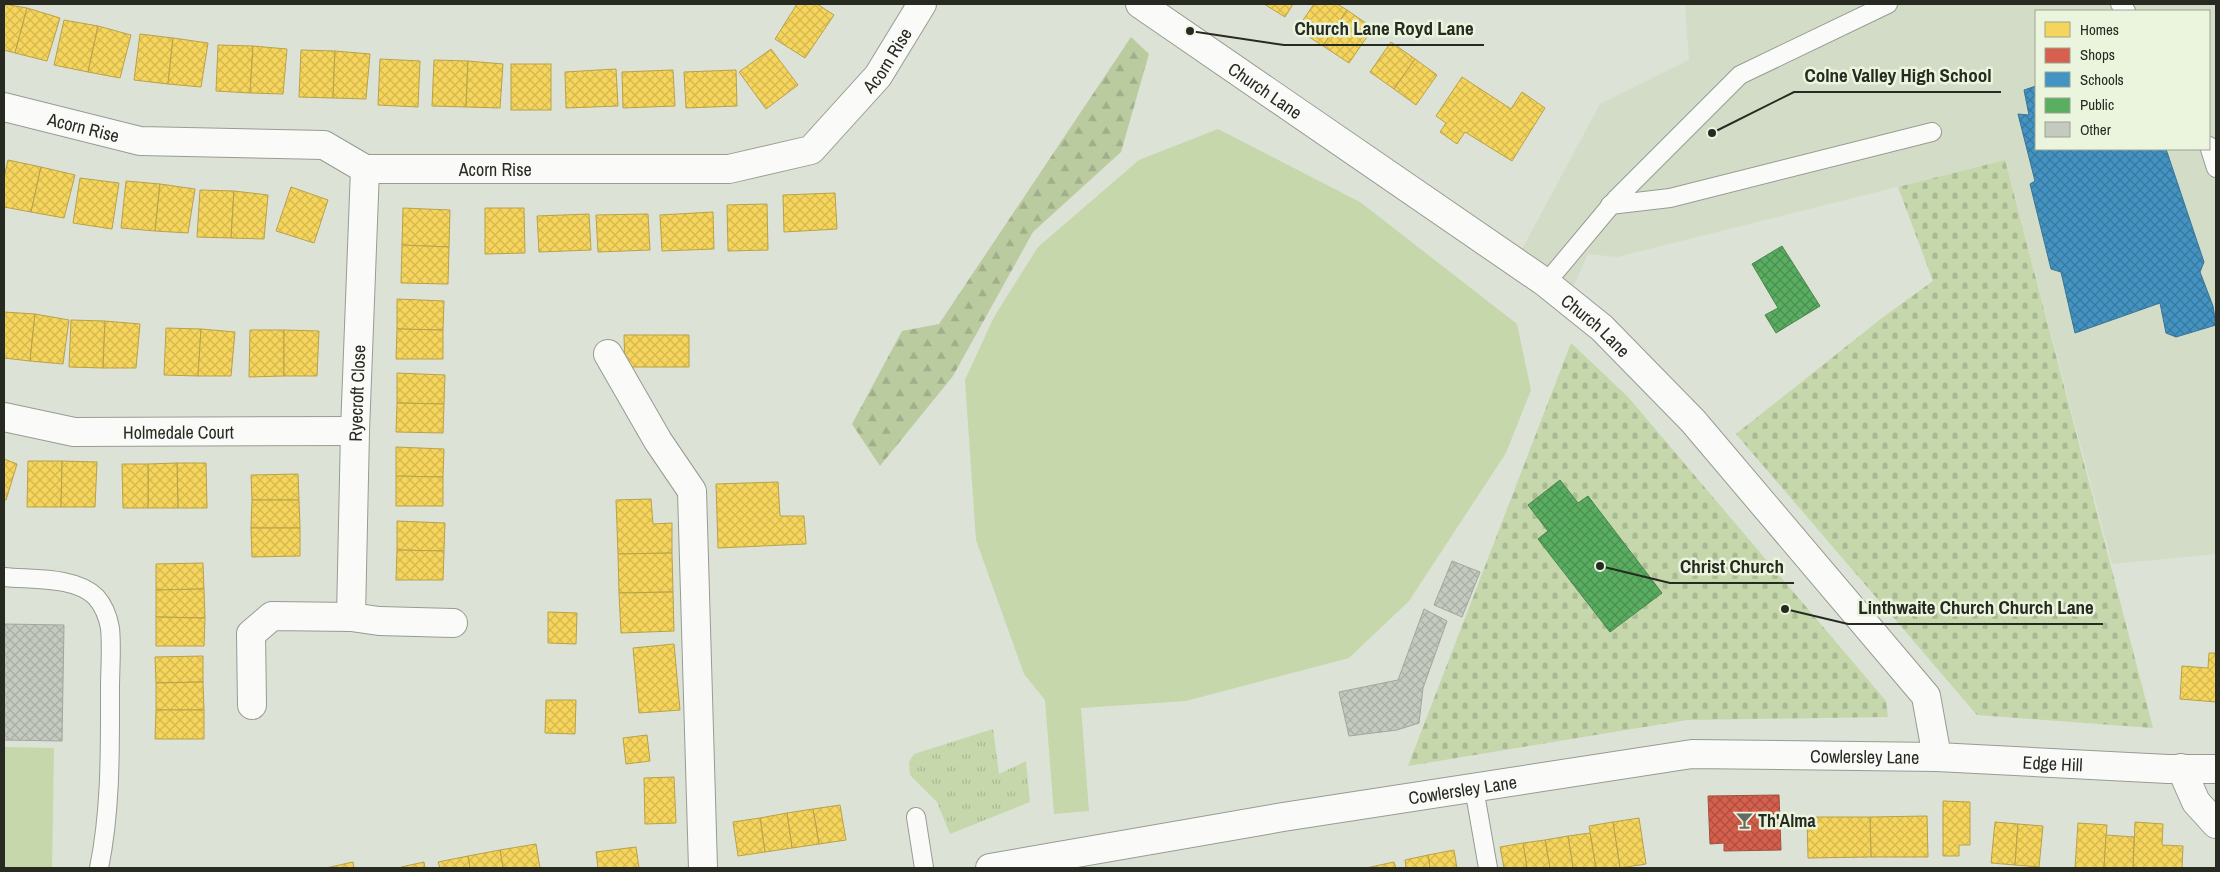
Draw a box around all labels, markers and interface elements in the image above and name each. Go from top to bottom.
legend [2035,10,2210,150]
callout: Church Lane Royd Lane [1284,11,1484,45]
text: Church Lane Royd Lane [1294,15,1474,41]
text: Homes [2080,19,2119,40]
street label: Acorn Rise [856,23,917,99]
text: Shops [2080,44,2115,65]
street label: Church Lane [1223,56,1307,124]
callout: Colne Valley High School [1794,58,2001,92]
text: Colne Valley High School [1804,62,1992,88]
text: Schools [2080,69,2124,90]
text: Public [2080,94,2114,115]
street label: Acorn Rise [44,106,122,148]
text: Other [2080,119,2111,140]
street label: Acorn Rise [458,157,532,182]
street label: Church Lane [1556,288,1636,362]
street label: Ryecroft Close [342,344,371,442]
street label: Holmedale Court [123,419,234,444]
callout: Christ Church [1670,549,1794,583]
text: Christ Church [1680,553,1784,579]
callout: Linthwaite Church Church Lane [1848,590,2103,624]
text: Linthwaite Church Church Lane [1858,594,2094,620]
street label: Cowlersley Lane [1810,743,1920,769]
street label: Edge Hill [2022,749,2083,777]
street label: Cowlersley Lane [1407,769,1518,810]
place label: Th'Alma [1758,808,1816,833]
bar icon: Th'Alma [1734,810,1754,830]

